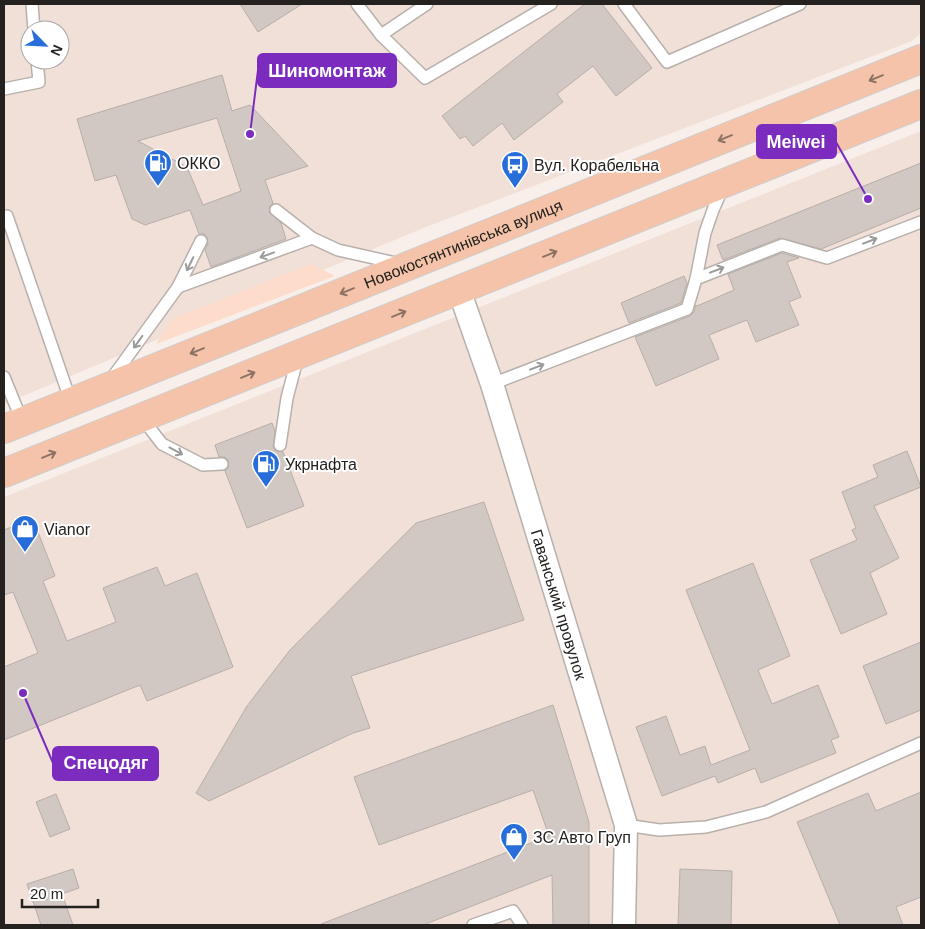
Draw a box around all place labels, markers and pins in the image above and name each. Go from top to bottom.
callout: Шиномонтаж [258,54,396,87]
callout: Meiwei [757,125,836,158]
fuel station icon: ОККО [143,148,173,187]
bus stop icon: Вул. Корабельна [500,150,530,189]
place label: ОККО [177,155,220,172]
place label: Вул. Корабельна [534,157,659,174]
fuel station icon: Укрнафта [251,449,281,488]
place label: Укрнафта [285,456,357,473]
shop icon: Vianor [10,514,40,553]
place label: Vianor [44,521,91,538]
callout: Спецодяг [53,747,158,780]
shop icon: ЗС Авто Груп [499,822,529,861]
place label: ЗС Авто Груп [533,829,631,846]

